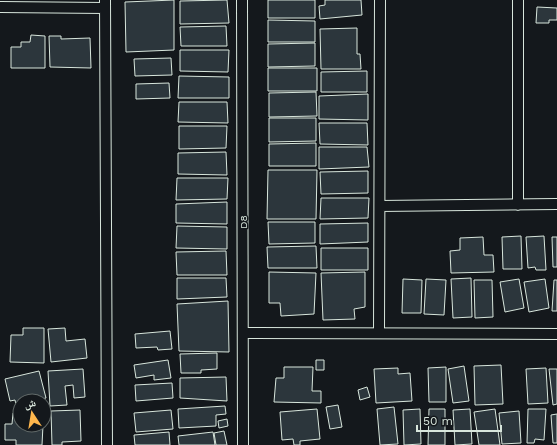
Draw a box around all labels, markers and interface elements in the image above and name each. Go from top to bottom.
street label: D8 [238,215,249,229]
north arrow [12,393,52,433]
text: ش [23,396,38,412]
scale bar [417,407,501,433]
text: 50 m [423,414,453,428]

